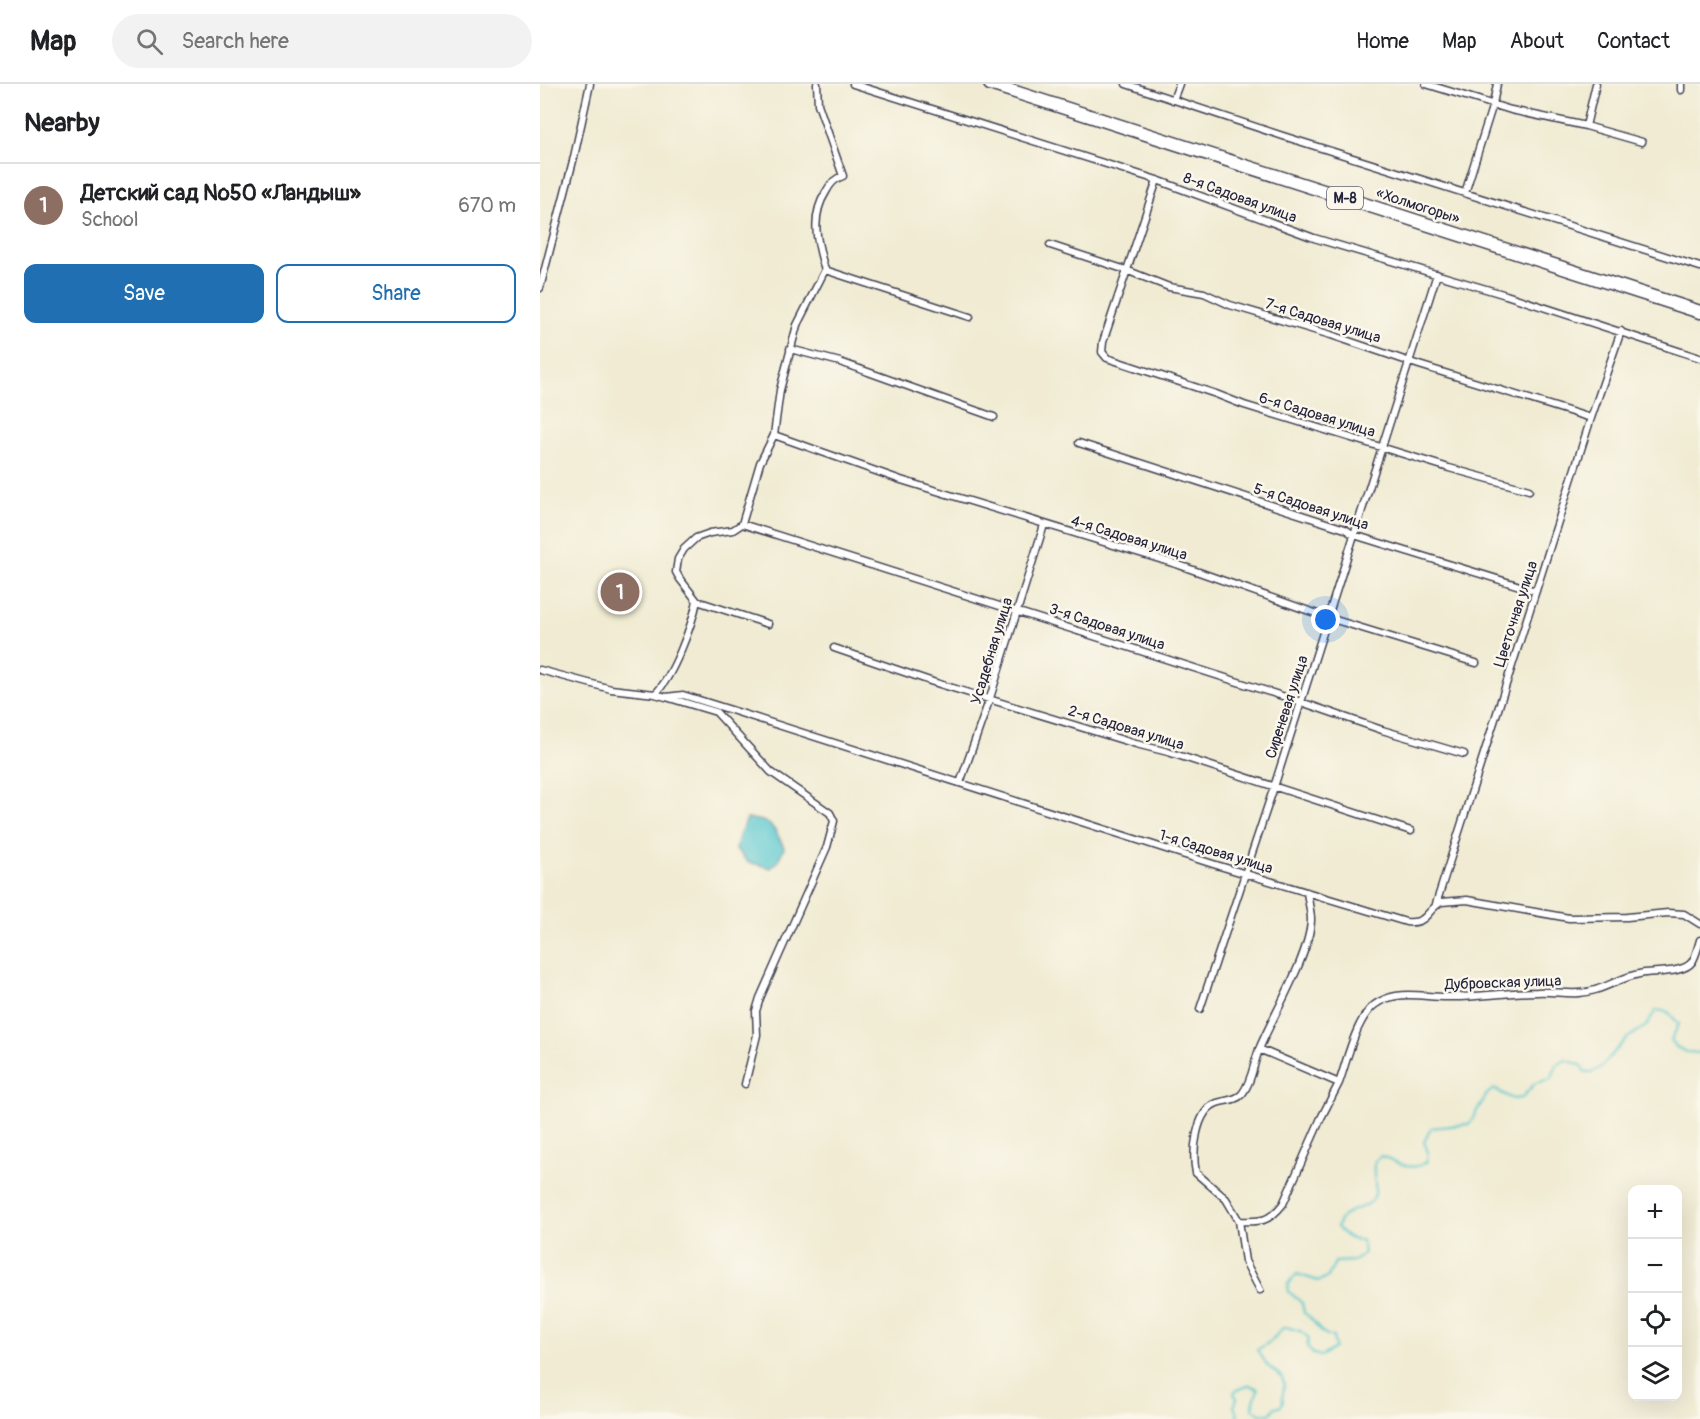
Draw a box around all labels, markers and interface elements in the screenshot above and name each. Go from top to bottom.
search box [112,14,532,68]
text: Map [30,24,76,59]
icon: search [133,25,166,58]
text: Search here [181,27,289,55]
text: Home [1356,28,1409,55]
text: Map [1442,28,1477,55]
text: About [1510,28,1564,55]
text: Contact [1597,28,1670,55]
text: Nearby [24,107,100,139]
street label: 8-я Садовая улица [1181,169,1299,227]
text: Детский сад №50 «Ландыш» [81,179,361,207]
street label: «Холмогоры» [1374,184,1463,229]
road number: М-8 [1327,187,1363,209]
text: 1 [40,193,47,218]
text: 670 m [458,193,516,218]
text: School [81,207,138,232]
button: Save [24,264,264,323]
button: Share [276,264,516,323]
street label: 7-я Садовая улица [1263,294,1383,348]
street label: 6-я Садовая улица [1256,388,1378,442]
street label: 5-я Садовая улица [1251,479,1371,535]
street label: 4-я Садовая улица [1069,511,1190,565]
street label: Цветочная улица [1490,558,1542,670]
pin: 1 [600,570,640,614]
street label: Усадебная улица [967,595,1017,707]
street label: 3-я Садовая улица [1047,599,1167,655]
your location [1311,605,1340,634]
street label: Сиреневая улица [1261,653,1313,761]
street label: 2-я Садовая улица [1066,701,1186,755]
street label: 1-я Садовая улица [1157,826,1275,878]
street label: Дубровская улица [1443,971,1562,995]
map controls [1628,1185,1682,1401]
button: + [1628,1185,1682,1239]
button: − [1628,1239,1682,1293]
button: locate [1628,1293,1682,1347]
button: layers [1628,1347,1682,1401]

